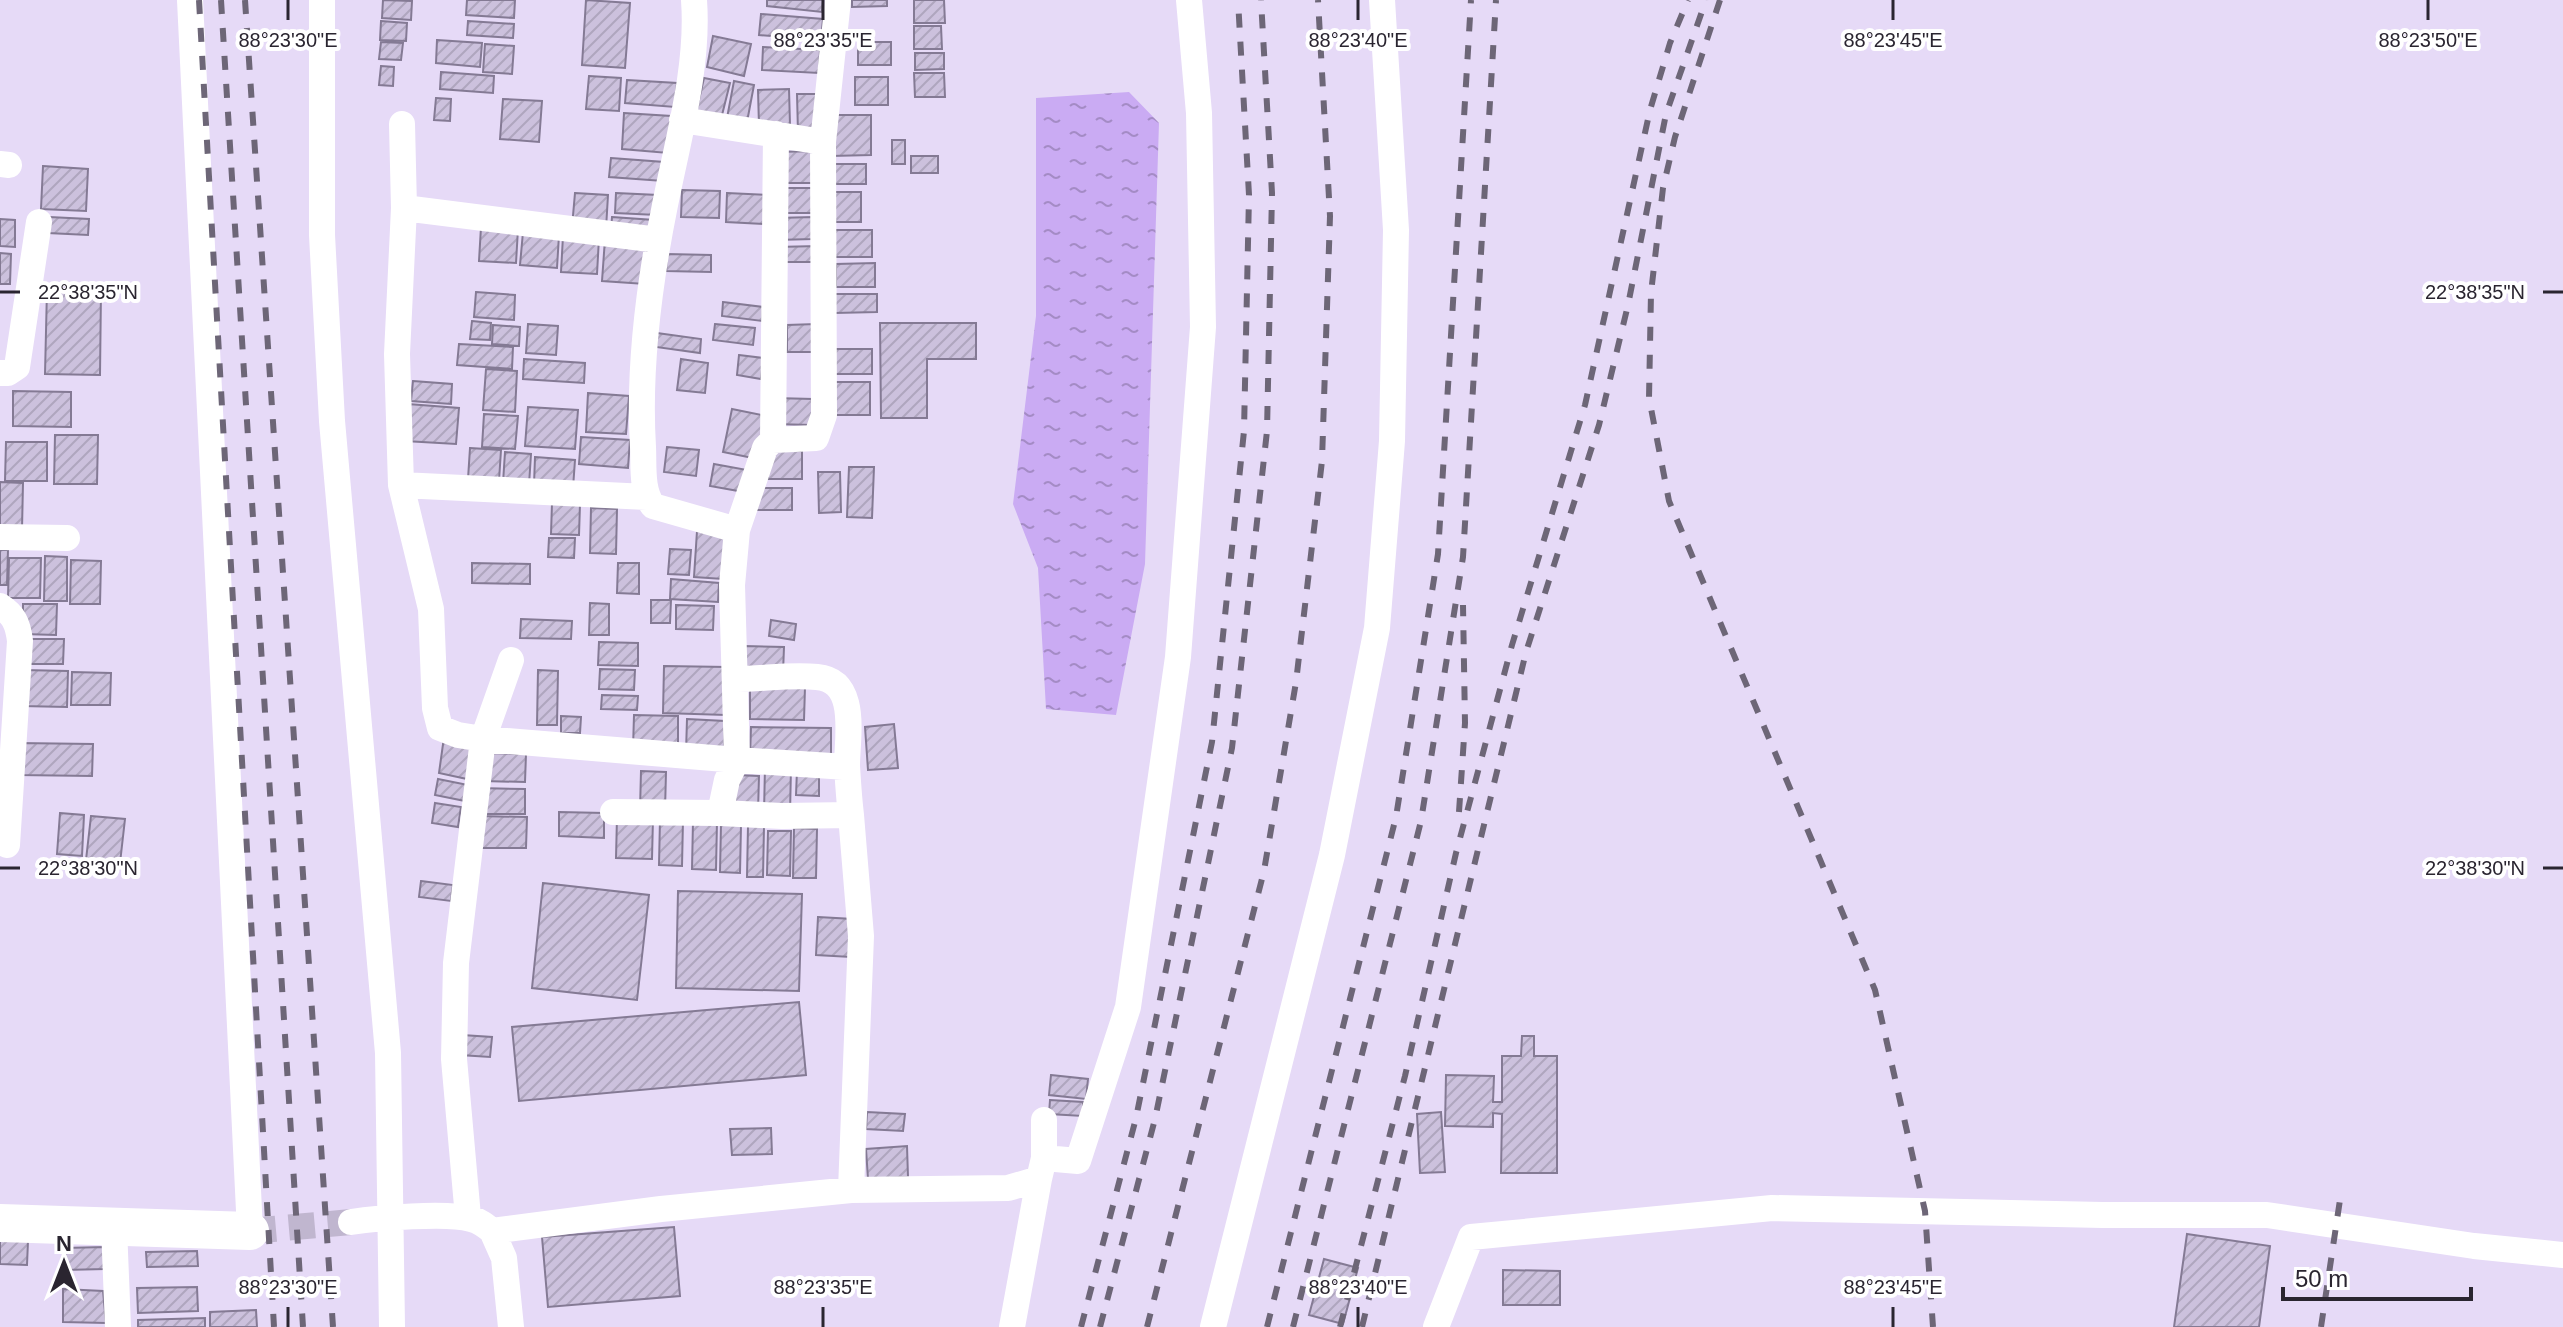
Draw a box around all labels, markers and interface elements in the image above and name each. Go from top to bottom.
text: 88°23'30"E [239,29,338,51]
text: 88°23'35"E [774,29,873,51]
text: 88°23'40"E [1309,29,1408,51]
text: 88°23'45"E [1844,29,1943,51]
text: 88°23'50"E [2379,29,2478,51]
text: 22°38'35"N [38,281,138,303]
text: 22°38'35"N [2425,281,2525,303]
text: 22°38'30"N [38,857,138,879]
text: 22°38'30"N [2425,857,2525,879]
north arrow [24,1223,104,1303]
text: N [56,1231,72,1256]
scale bar [2283,1251,2471,1301]
text: 50 m [2295,1265,2348,1292]
text: 88°23'30"E [239,1276,338,1298]
text: 88°23'35"E [774,1276,873,1298]
text: 88°23'40"E [1309,1276,1408,1298]
text: 88°23'45"E [1844,1276,1943,1298]

